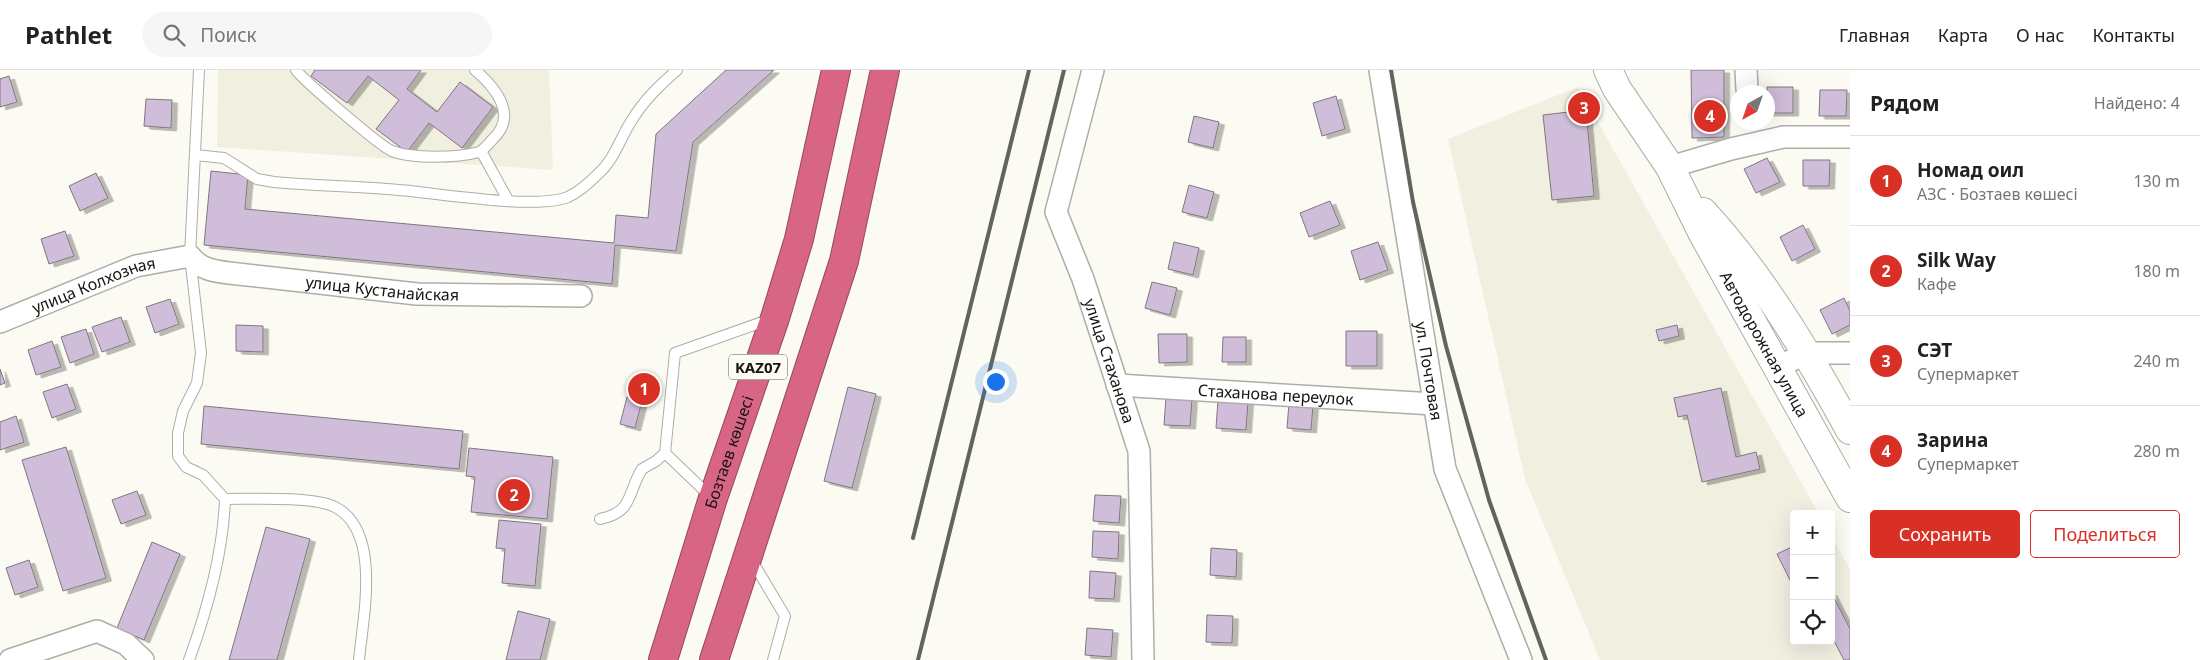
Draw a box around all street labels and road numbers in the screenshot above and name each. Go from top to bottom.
street label: улица Колхозная [28,252,157,319]
street label: Автодорожная улица [1715,267,1814,421]
street label: улица Кустанайская [304,271,459,306]
street label: улица Стаханова [1079,296,1140,426]
street label: ул. Почтовая [1410,320,1448,422]
road number: KAZ07 [729,354,787,380]
street label: Стаханова переулок [1197,379,1355,410]
street label: Бозтаев көшесі [699,393,758,512]

